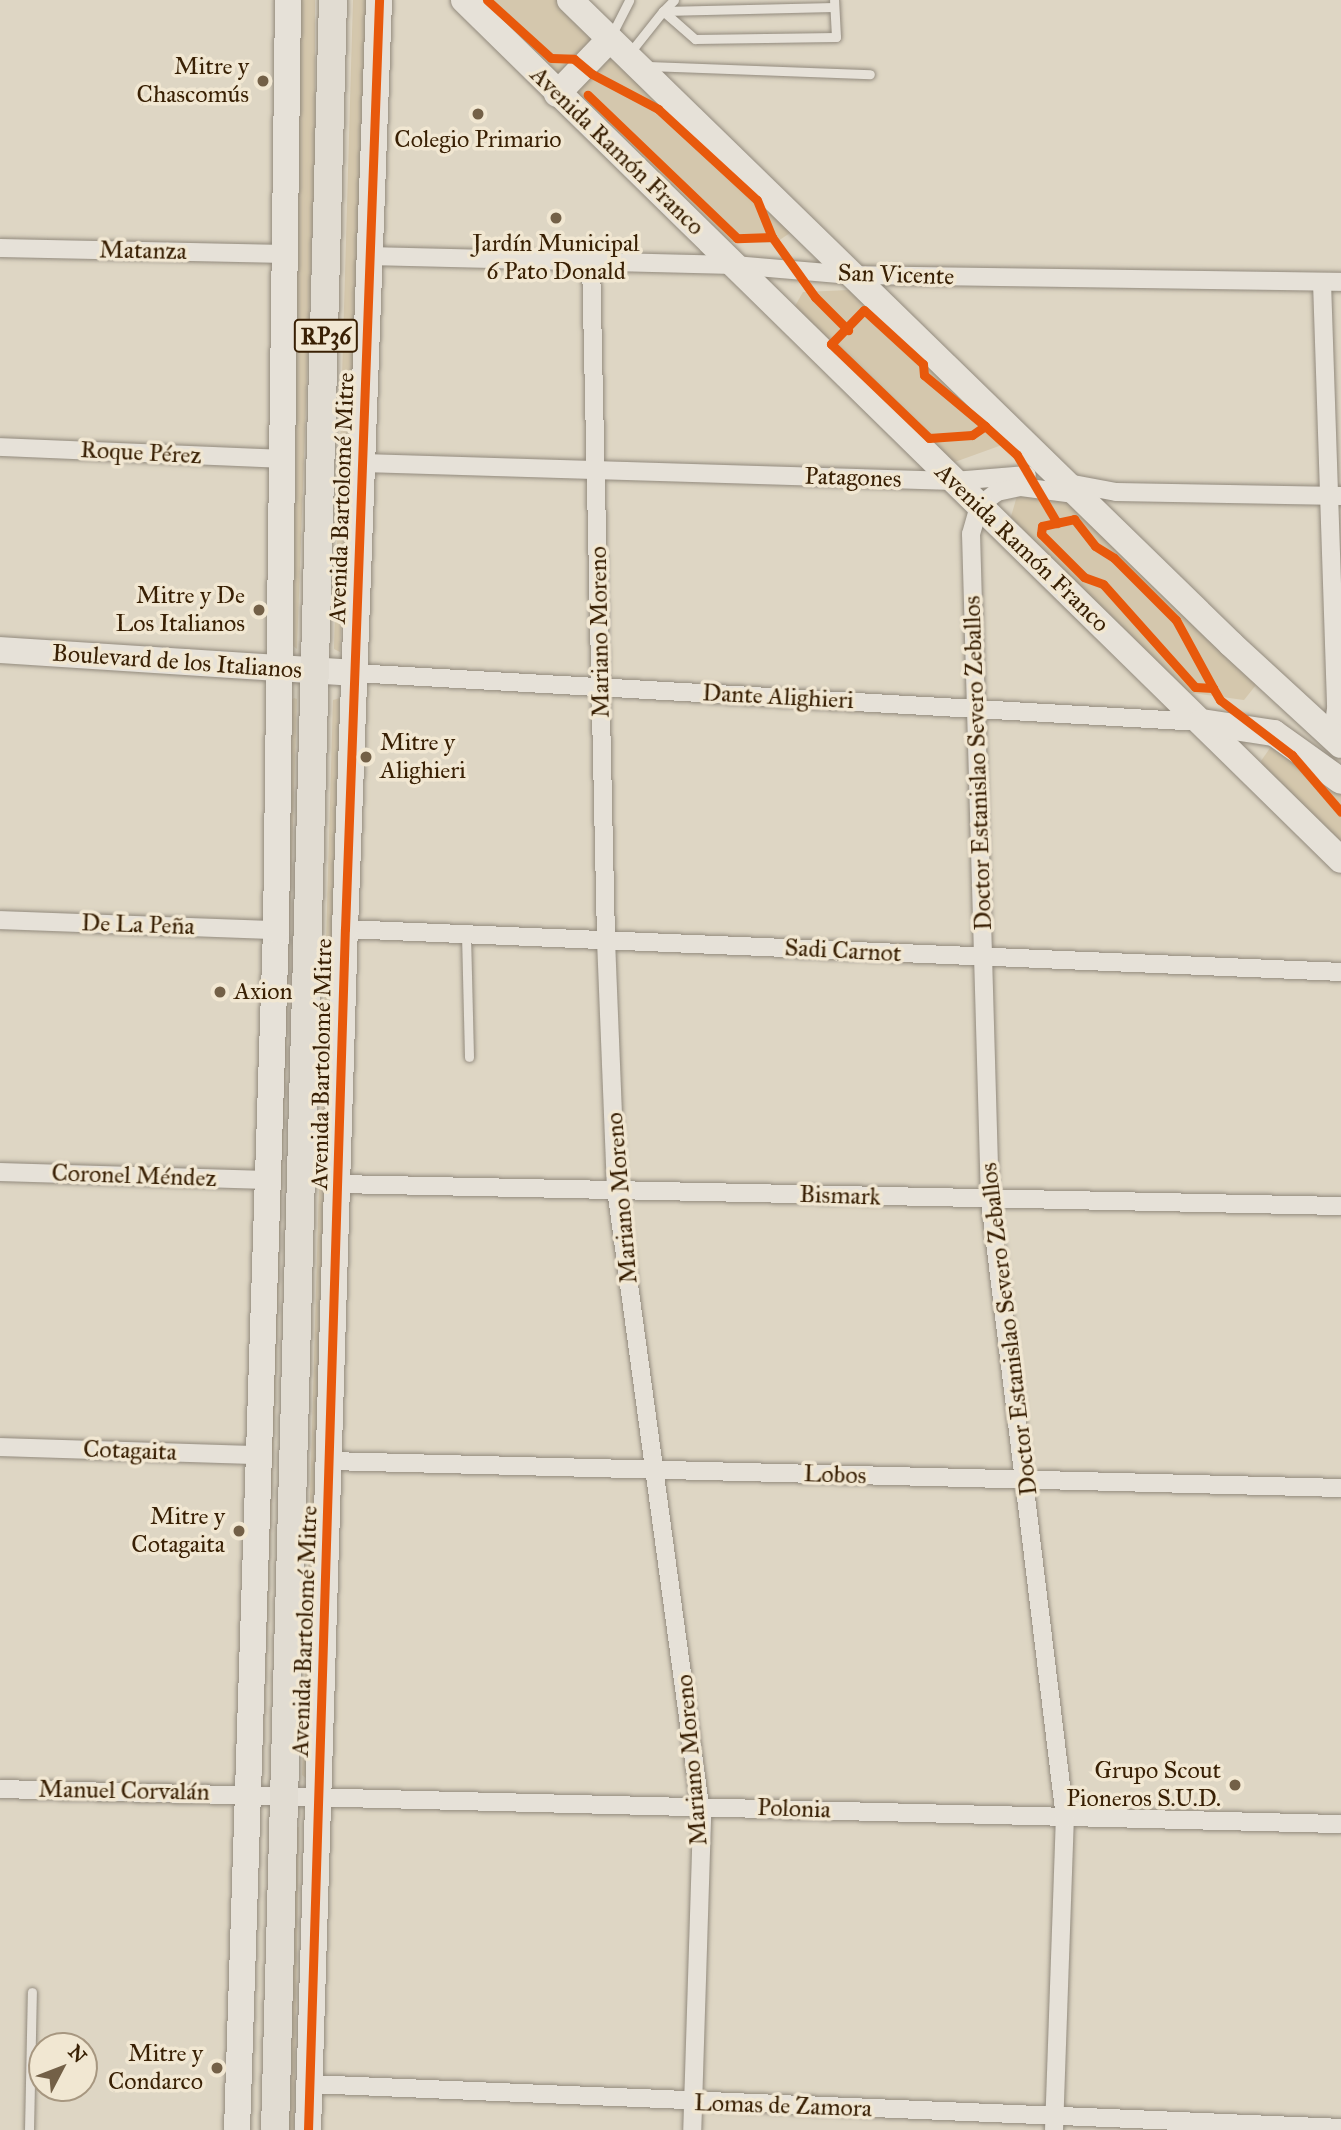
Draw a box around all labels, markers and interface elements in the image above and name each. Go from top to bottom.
place label: Mitre y Chascomús [137,53,249,109]
street label: Avenida Ramón Franco [524,61,710,241]
marker: Mitre y Chascomús [255,73,271,89]
marker: Colegio Primario [470,106,486,122]
place label: Colegio Primario [394,126,562,154]
marker: Jardín Municipal 6 Pato Donald [548,210,564,226]
place label: Jardín Municipal 6 Pato Donald [472,230,640,286]
street label: Matanza [99,236,187,266]
street label: San Vicente [837,259,955,291]
road number: RP36 [293,316,359,356]
street label: Avenida Bartolomé Mitre [323,372,361,624]
street label: Roque Pérez [80,435,202,471]
street label: Avenida Ramón Franco [929,458,1115,638]
street label: Patagones [804,462,902,494]
street label: Mariano Moreno [584,546,616,718]
place label: Mitre y De Los Italianos [115,582,245,638]
street label: Doctor Estanislao Severo Zeballos [958,595,998,931]
marker: Mitre y De Los Italianos [251,602,267,618]
street label: Boulevard de los Italianos [51,639,303,685]
street label: Dante Alighieri [702,679,854,715]
place label: Mitre y Alighieri [380,729,466,785]
marker: Mitre y Alighieri [358,749,374,765]
street label: De La Peña [81,909,195,941]
street label: Sadi Carnot [784,934,902,968]
street label: Avenida Bartolomé Mitre [305,938,339,1190]
place label: Axion [234,978,293,1006]
marker: Axion [212,984,228,1000]
street label: Mariano Moreno [600,1111,644,1285]
street label: Coronel Méndez [51,1159,217,1193]
street label: Doctor Estanislao Severo Zeballos [974,1161,1044,1497]
street label: Bismark [799,1180,881,1212]
street label: Cotagaita [83,1435,177,1467]
street label: Lobos [803,1460,867,1490]
place label: Mitre y Cotagaita [131,1503,225,1559]
street label: Avenida Bartolomé Mitre [286,1505,324,1757]
marker: Mitre y Cotagaita [231,1523,247,1539]
street label: Mariano Moreno [670,1673,714,1847]
place label: Grupo Scout Pioneros S.U.D. [1066,1757,1221,1813]
street label: Manuel Corvalán [38,1775,210,1807]
marker: Grupo Scout Pioneros S.U.D. [1227,1777,1243,1793]
street label: Polonia [757,1793,831,1825]
north arrow [28,2032,98,2102]
text: N [64,2040,91,2068]
place label: Mitre y Condarco [108,2040,203,2096]
marker: Mitre y Condarco [209,2060,225,2076]
street label: Lomas de Zamora [694,2089,872,2123]

